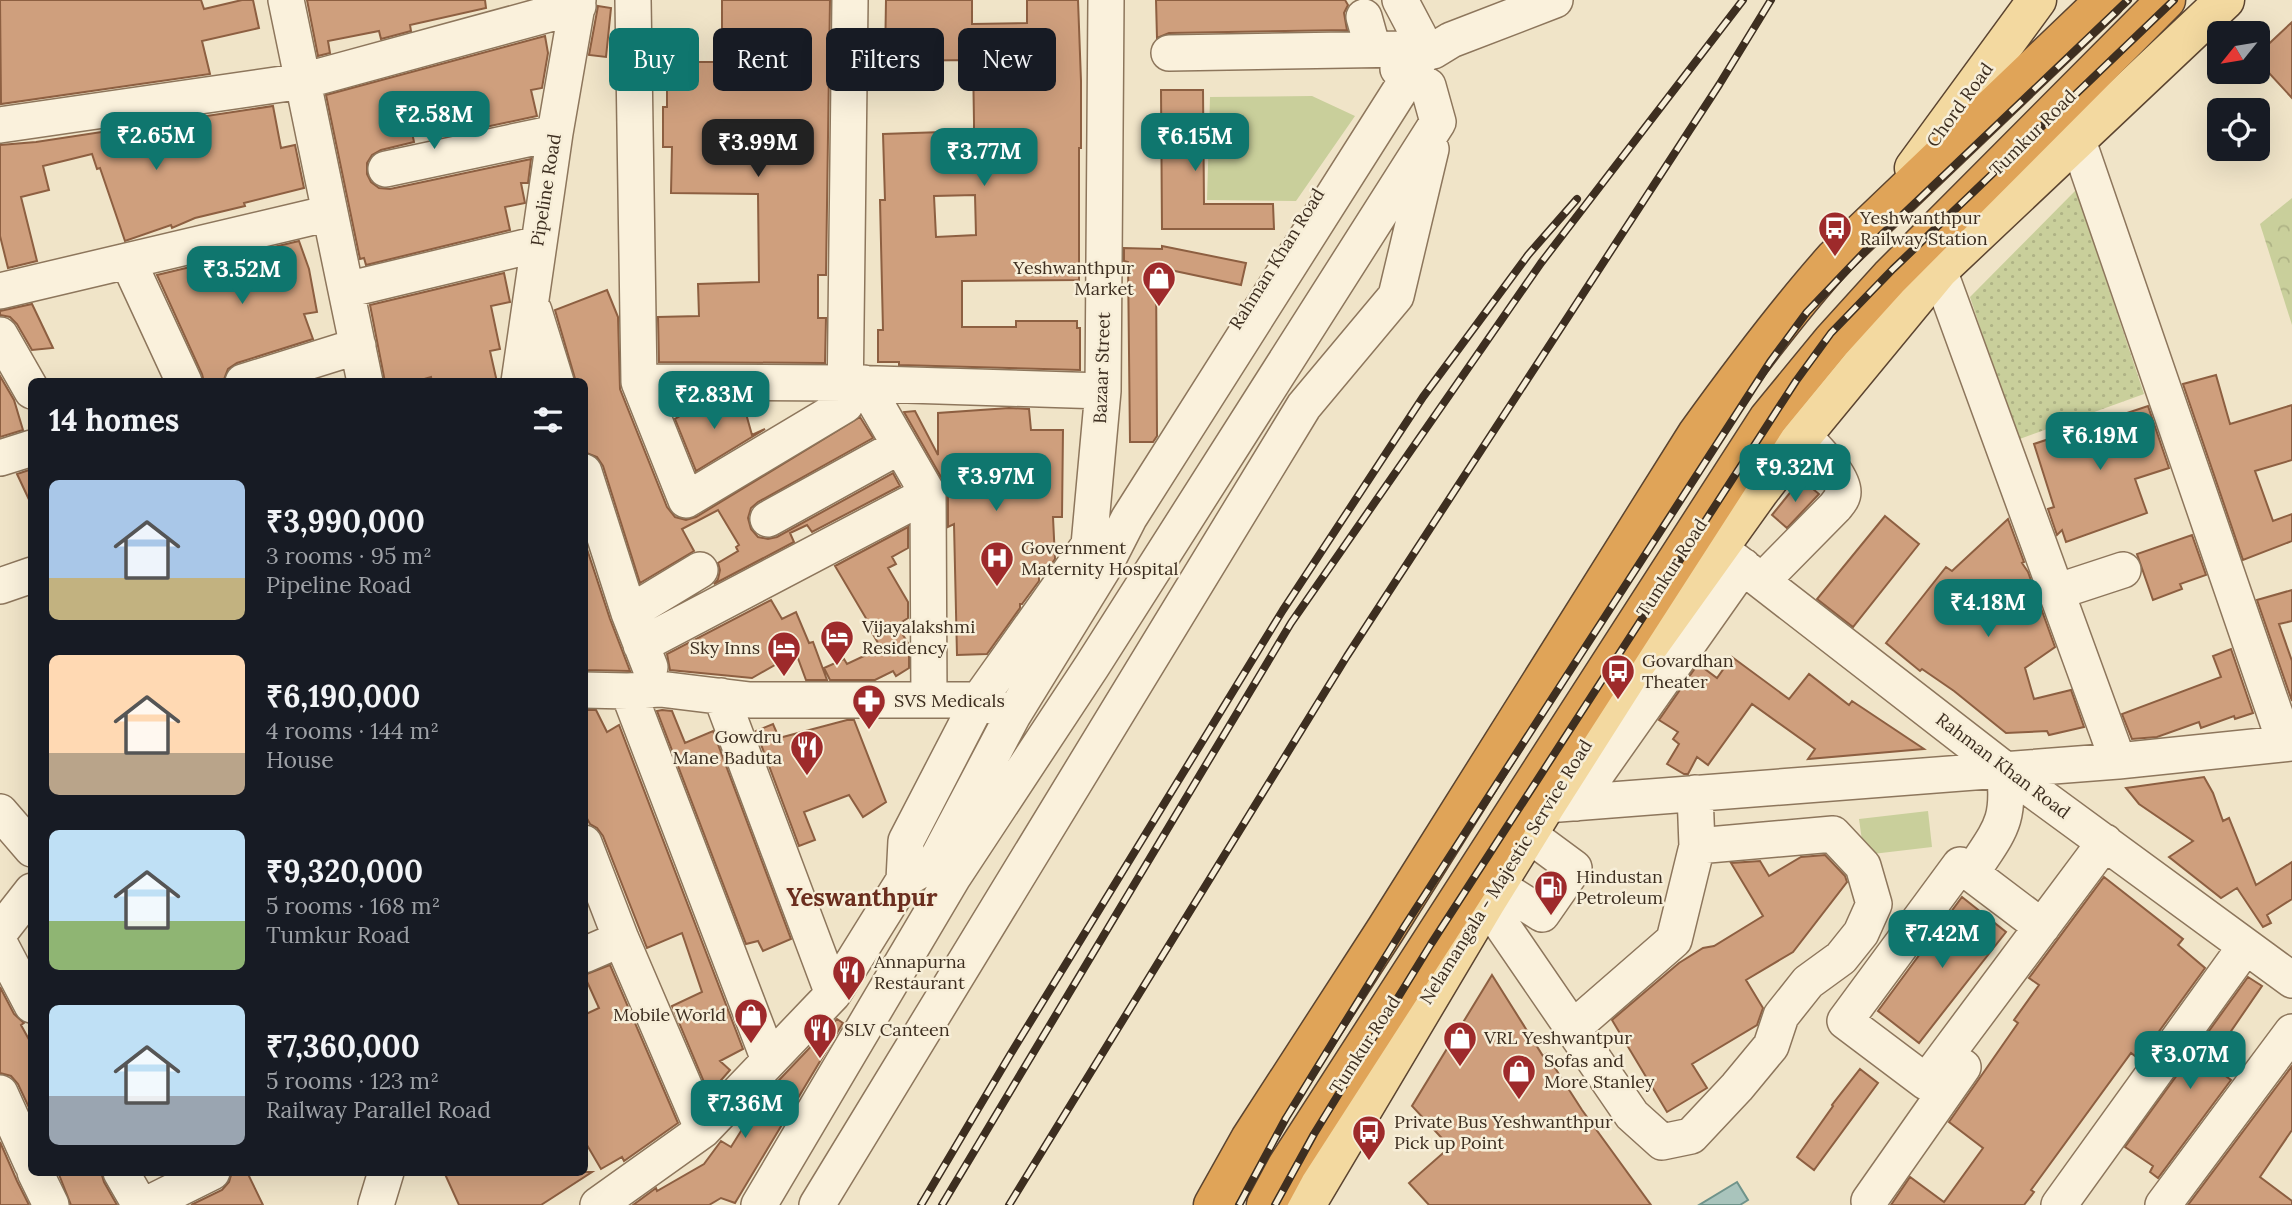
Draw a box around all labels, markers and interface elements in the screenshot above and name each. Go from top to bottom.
north arrow [2207,21,2270,84]
map controls [2207,21,2270,161]
chip: Buy [609,28,699,91]
chip: Rent [713,28,812,91]
chip: Filters [826,28,944,91]
chip: New [958,28,1056,91]
street label: Chord Road [1921,58,1998,151]
street label: Tumkur Road [1985,84,2081,181]
pin: ₹2.58M [377,92,491,151]
button: locate [2207,98,2270,161]
text: ₹2.58M [395,99,473,128]
pin: ₹2.65M [99,113,213,172]
pin: ₹6.15M [1138,114,1252,173]
text: ₹2.65M [117,120,195,149]
pin: ₹3.99M [701,120,815,179]
text: ₹6.15M [1157,121,1233,150]
text: ₹3.99M [718,127,798,156]
pin: ₹3.77M [927,128,1041,188]
street label: Pipeline Road [525,132,566,248]
text: ₹3.77M [947,136,1021,165]
street label: Rahman Khan Road [1224,184,1329,334]
place label: Yeshwanthpur Railway Station [1859,206,1988,250]
bus stop icon: Yeshwanthpur Railway Station [1816,209,1854,258]
pin: ₹3.52M [185,246,299,306]
text: ₹3.52M [203,254,281,283]
place label: Yeshwanthpur Market [1012,256,1134,300]
shop icon: Yeshwanthpur Market [1140,259,1178,308]
street label: Bazaar Street [1088,312,1115,424]
pin: ₹2.83M [657,372,771,431]
text: ₹2.83M [674,379,754,408]
text: 14 homes [49,401,179,439]
icon: filters [529,401,567,439]
pin: ₹6.19M [2043,412,2157,472]
text: ₹6.19M [2062,420,2138,449]
pin: ₹9.32M [1738,444,1852,504]
text: ₹9.32M [1756,452,1834,481]
pin: ₹3.97M [939,454,1053,513]
text: ₹3.97M [957,461,1035,490]
text: ₹3,990,000 [266,502,425,540]
icon: home [105,508,189,592]
street label: Tumkur Road [1631,514,1712,621]
place label: Government Maternity Hospital [1021,536,1179,580]
hospital icon: Government Maternity Hospital [978,539,1016,588]
text: 3 rooms · 95 m² [266,541,432,570]
text: Pipeline Road [266,570,411,599]
pin: ₹4.18M [1931,580,2045,639]
text: ₹4.18M [1950,587,2026,616]
place label: Vijayalakshmi Residency [861,615,975,659]
hotel icon: Vijayalakshmi Residency [818,618,856,667]
hotel icon: Sky Inns [765,629,803,678]
place label: Sky Inns [690,636,760,659]
place label: Govardhan Theater [1642,649,1734,693]
bus stop icon: Govardhan Theater [1599,652,1637,701]
text: ₹6,190,000 [266,677,420,715]
pharmacy icon: SVS Medicals [850,682,888,731]
icon: home [105,683,189,767]
place label: SVS Medicals [894,689,1005,712]
street label: Rahman Khan Road [1932,708,2075,824]
text: 4 rooms · 144 m² [266,716,439,745]
place label: Gowdru Mane Baduta [673,725,782,769]
restaurant icon: Gowdru Mane Baduta [788,728,826,777]
street label: Nelamangala - Majestic Service Road [1414,735,1597,1009]
text: House [266,745,334,774]
text: ₹9,320,000 [266,852,423,890]
icon: home [105,858,189,942]
place label: Hindustan Petroleum [1576,865,1663,909]
fuel station icon: Hindustan Petroleum [1532,868,1570,917]
district label: Yeswanthpur [786,882,938,913]
text: 5 rooms · 168 m² [266,891,440,920]
pin: ₹7.42M [1885,911,1999,970]
text: ₹7.42M [1904,918,1980,947]
text: Tumkur Road [266,920,410,949]
place label: Annapurna Restaurant [873,950,966,994]
restaurant icon: Annapurna Restaurant [830,953,868,1002]
street label: Tumkur Road [1324,991,1405,1098]
shop icon: Mobile World [732,996,770,1045]
place label: Mobile World [613,1003,726,1026]
restaurant icon: SLV Canteen [801,1011,839,1060]
place label: SLV Canteen [844,1018,950,1041]
shop icon: VRL Yeshwantpur [1441,1019,1479,1068]
place label: VRL Yeshwantpur [1483,1026,1632,1049]
text: ₹7,360,000 [266,1027,420,1065]
pin: ₹3.07M [2133,1032,2247,1091]
icon: home [105,1033,189,1117]
text: ₹3.07M [2151,1039,2229,1068]
place label: Sofas and More Stanley [1544,1049,1655,1093]
shop icon: Sofas and More Stanley [1500,1052,1538,1101]
text: 5 rooms · 123 m² [266,1066,439,1095]
pin: ₹7.36M [688,1080,802,1140]
text: ₹7.36M [707,1088,783,1117]
text: Railway Parallel Road [266,1095,491,1124]
place label: Private Bus Yeshwanthpur Pick up Point [1394,1110,1613,1154]
bus stop icon: Private Bus Yeshwanthpur Pick up Point [1350,1113,1388,1162]

